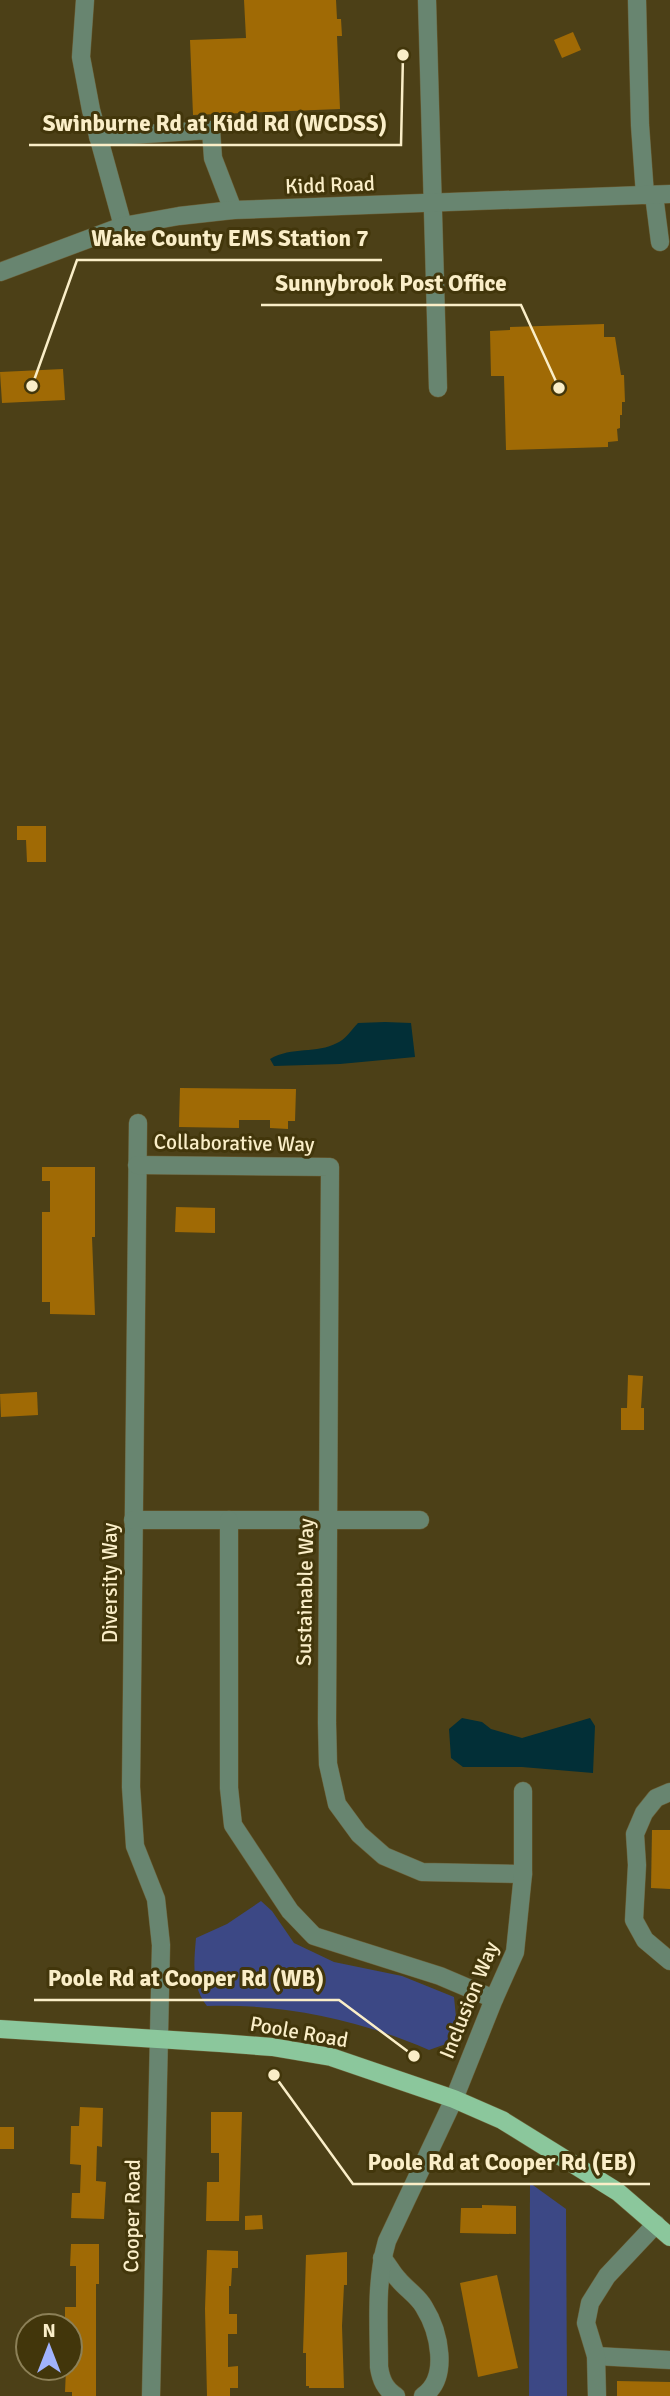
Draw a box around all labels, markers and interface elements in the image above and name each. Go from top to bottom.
callout: Swinburne Rd at Kidd Rd (WCDSS) [29,101,401,145]
text: Swinburne Rd at Kidd Rd (WCDSS) [43,109,387,138]
street label: Kidd Road [285,170,375,200]
callout: Wake County EMS Station 7 [77,216,382,260]
text: Wake County EMS Station 7 [91,224,369,253]
callout: Sunnybrook Post Office [261,261,521,305]
text: Sunnybrook Post Office [275,269,507,298]
street label: Collaborative Way [153,1129,315,1157]
street label: Sustainable Way [291,1518,319,1666]
street label: Diversity Way [97,1523,123,1643]
street label: Inclusion Way [434,1937,504,2062]
callout: Poole Rd at Cooper Rd (WB) [34,1956,339,2000]
text: Poole Rd at Cooper Rd (WB) [48,1964,324,1993]
street label: Poole Road [248,2011,350,2053]
callout: Poole Rd at Cooper Rd (EB) [353,2140,650,2184]
text: Poole Rd at Cooper Rd (EB) [368,2148,636,2177]
street label: Cooper Road [118,2159,146,2273]
north arrow [14,2312,84,2382]
text: N [42,2319,56,2343]

